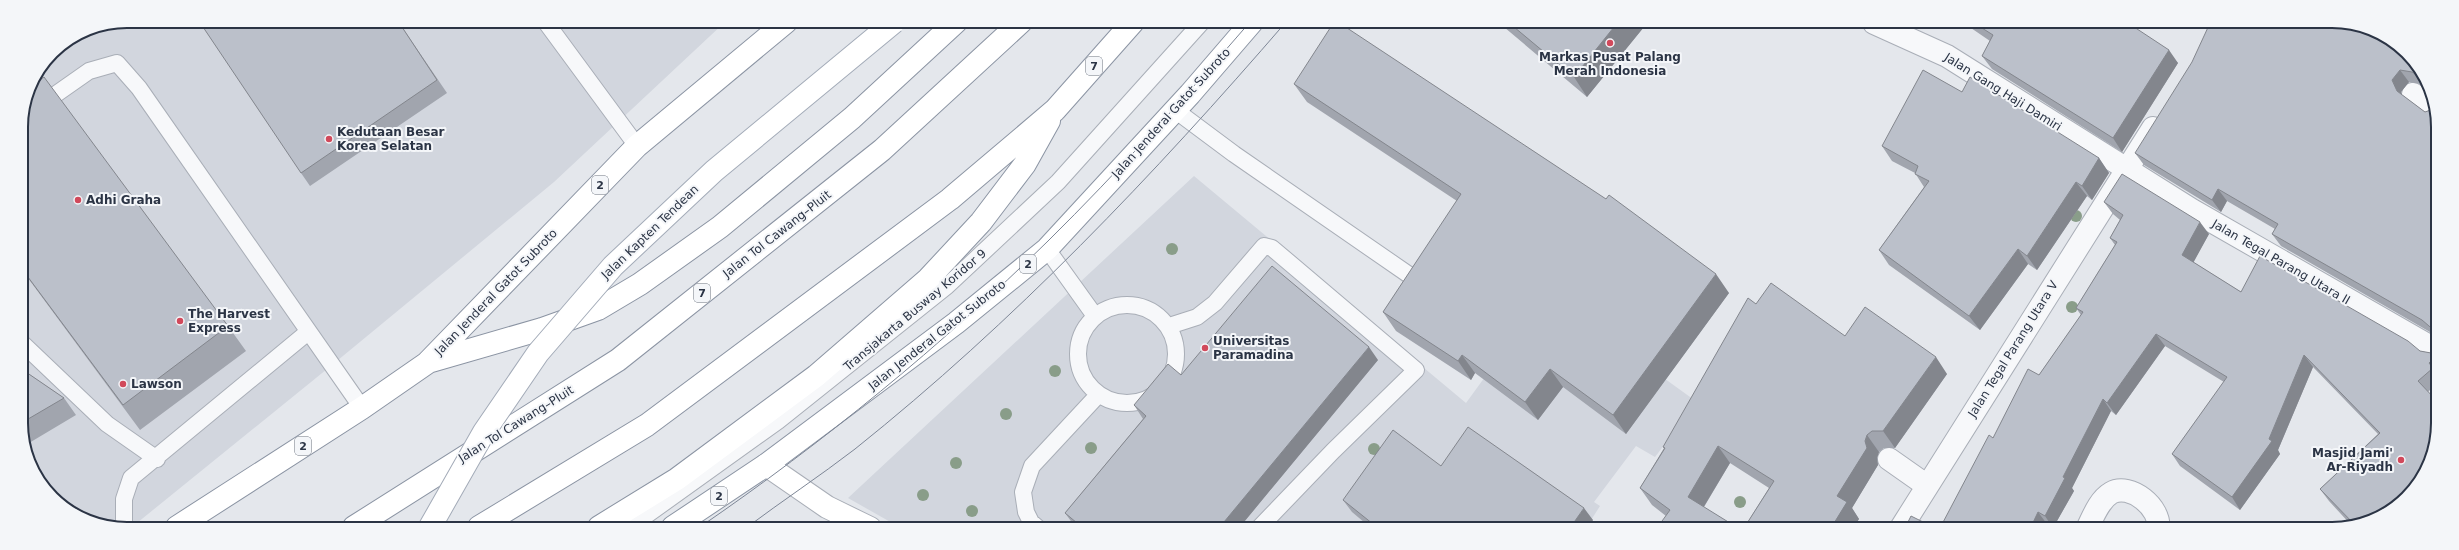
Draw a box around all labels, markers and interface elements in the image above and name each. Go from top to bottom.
marker: Markas Pusat Palang Merah Indonesia [1605,38,1615,48]
street label: Jalan Jenderal Gatot Subroto [1108,45,1233,182]
place label: Markas Pusat Palang Merah Indonesia [1539,50,1681,78]
street label: Jalan Gang Haji Damiri [1941,50,2064,134]
road number: 7 [1086,57,1102,75]
place label: Kedutaan Besar Korea Selatan [337,125,445,153]
marker: Kedutaan Besar Korea Selatan [324,134,334,144]
road number: 2 [592,176,608,194]
street label: Jalan Kapten Tendean [598,182,701,283]
street label: Jalan Tol Cawang–Pluit [719,187,834,281]
place label: Adhi Graha [86,193,161,207]
marker: Adhi Graha [73,195,83,205]
street label: Jalan Tegal Parang Utara II [2209,216,2353,307]
street label: Jalan Jenderal Gatot Subroto [431,226,560,359]
street label: Transjakarta Busway Koridor 9 [840,246,989,374]
road number: 2 [1020,255,1036,273]
street label: Jalan Jenderal Gatot Subroto [865,277,1008,393]
street label: Jalan Tegal Parang Utara V [1965,277,2061,421]
road number: 7 [694,284,710,302]
place label: The Harvest Express [188,307,270,335]
marker: The Harvest Express [175,316,185,326]
place label: Universitas Paramadina [1213,334,1294,362]
marker: Universitas Paramadina [1200,343,1210,353]
place label: Lawson [131,377,182,391]
marker: Lawson [118,379,128,389]
street label: Jalan Tol Cawang–Pluit [455,383,576,466]
road number: 2 [295,437,311,455]
place label: Masjid Jami' Ar-Riyadh [2312,446,2393,474]
marker: Masjid Jami' Ar-Riyadh [2396,455,2406,465]
road number: 2 [711,487,727,505]

